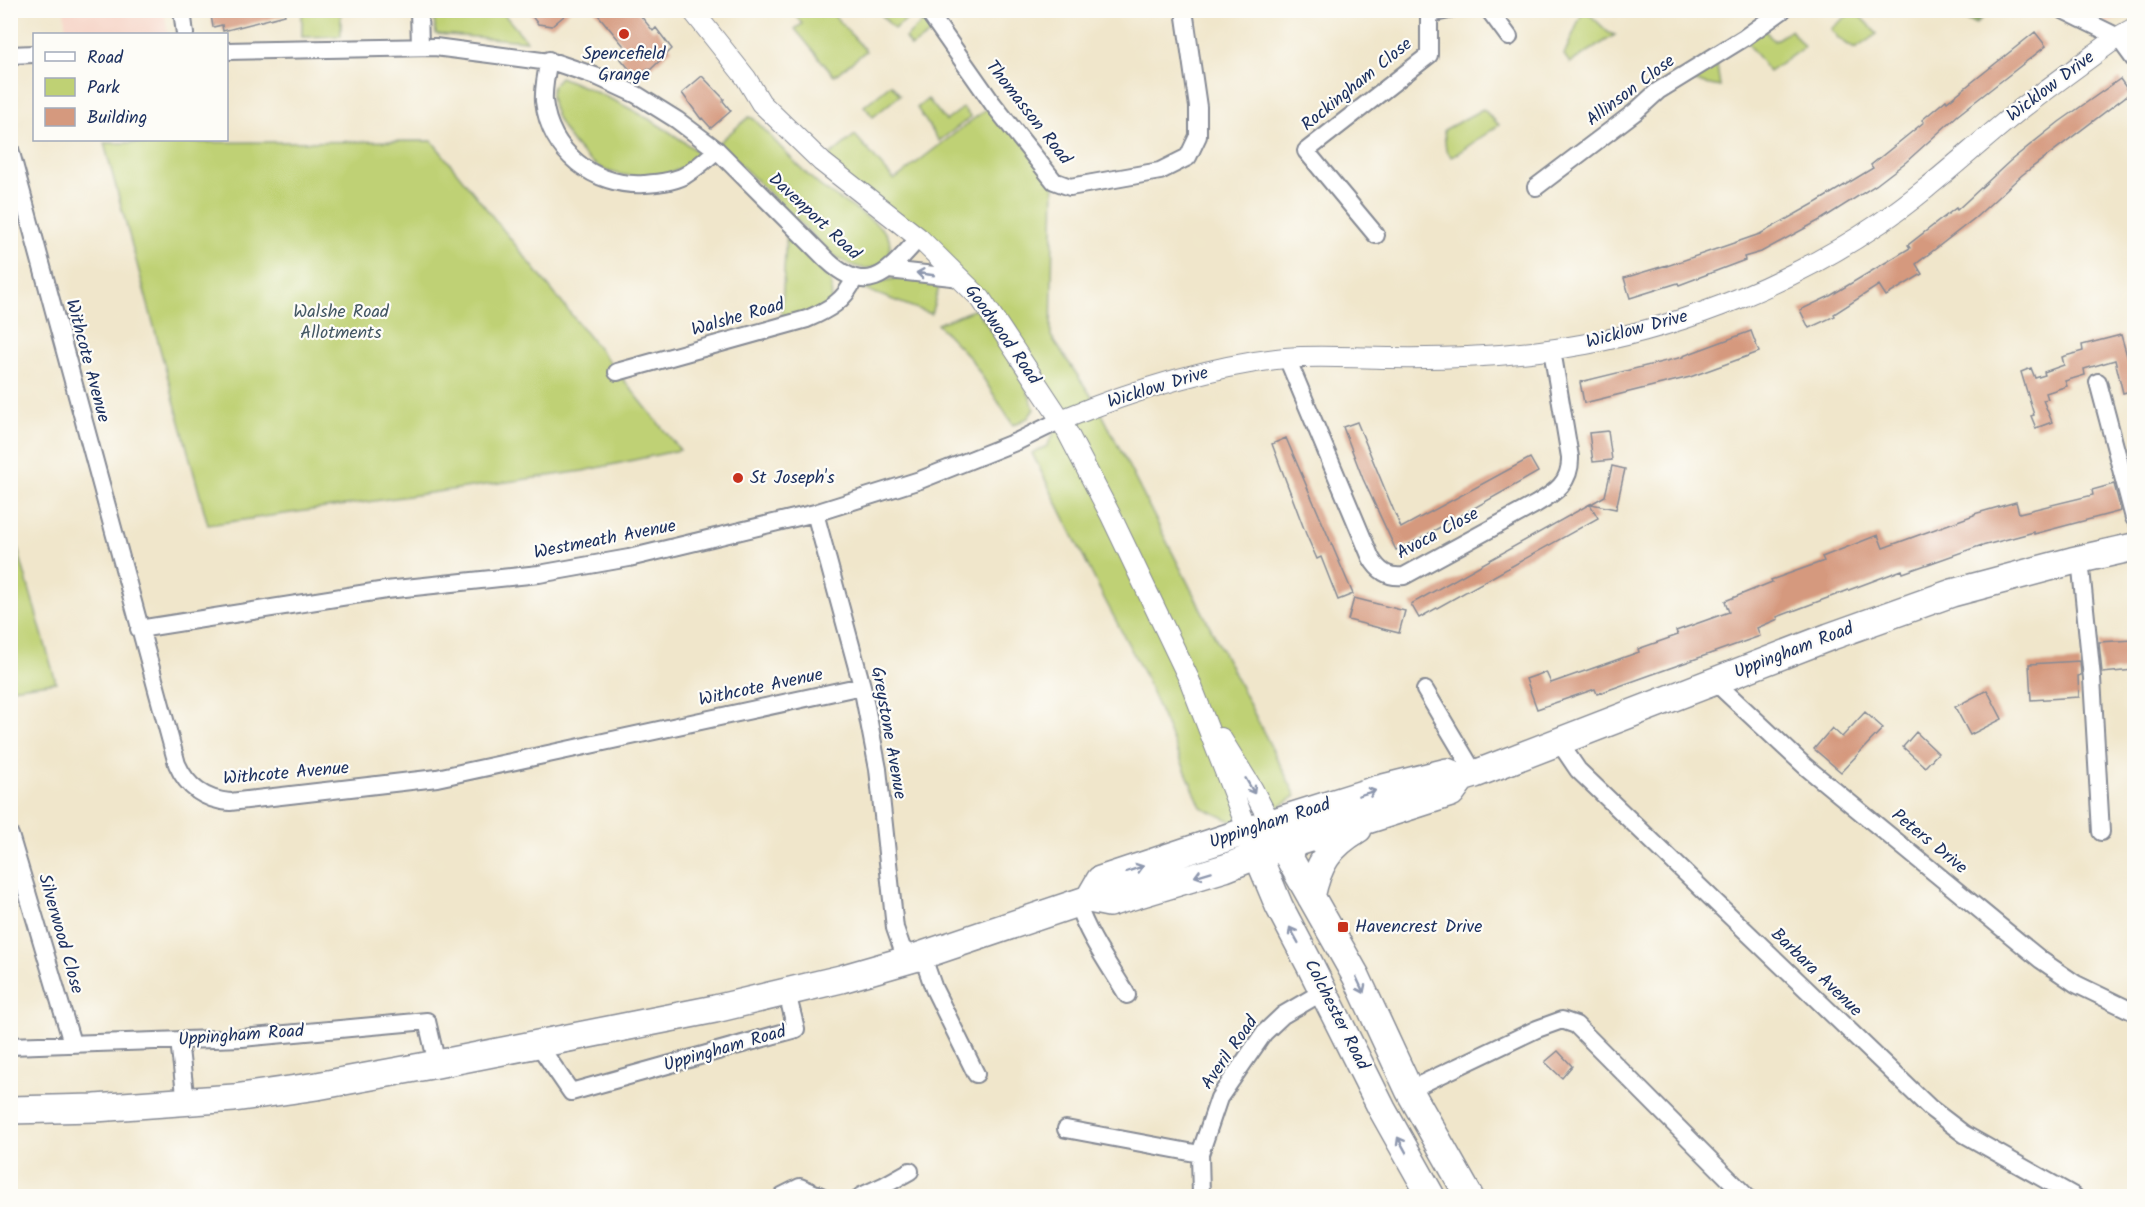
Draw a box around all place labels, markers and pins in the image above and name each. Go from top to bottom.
marker: Spencefield Grange [617,27,631,41]
place label: Spencefield Grange [583,40,666,90]
place label: St Joseph's [750,464,835,493]
marker: St Joseph's [731,471,745,485]
place label: Havencrest Drive [1355,913,1482,942]
marker: Havencrest Drive [1336,920,1350,934]

